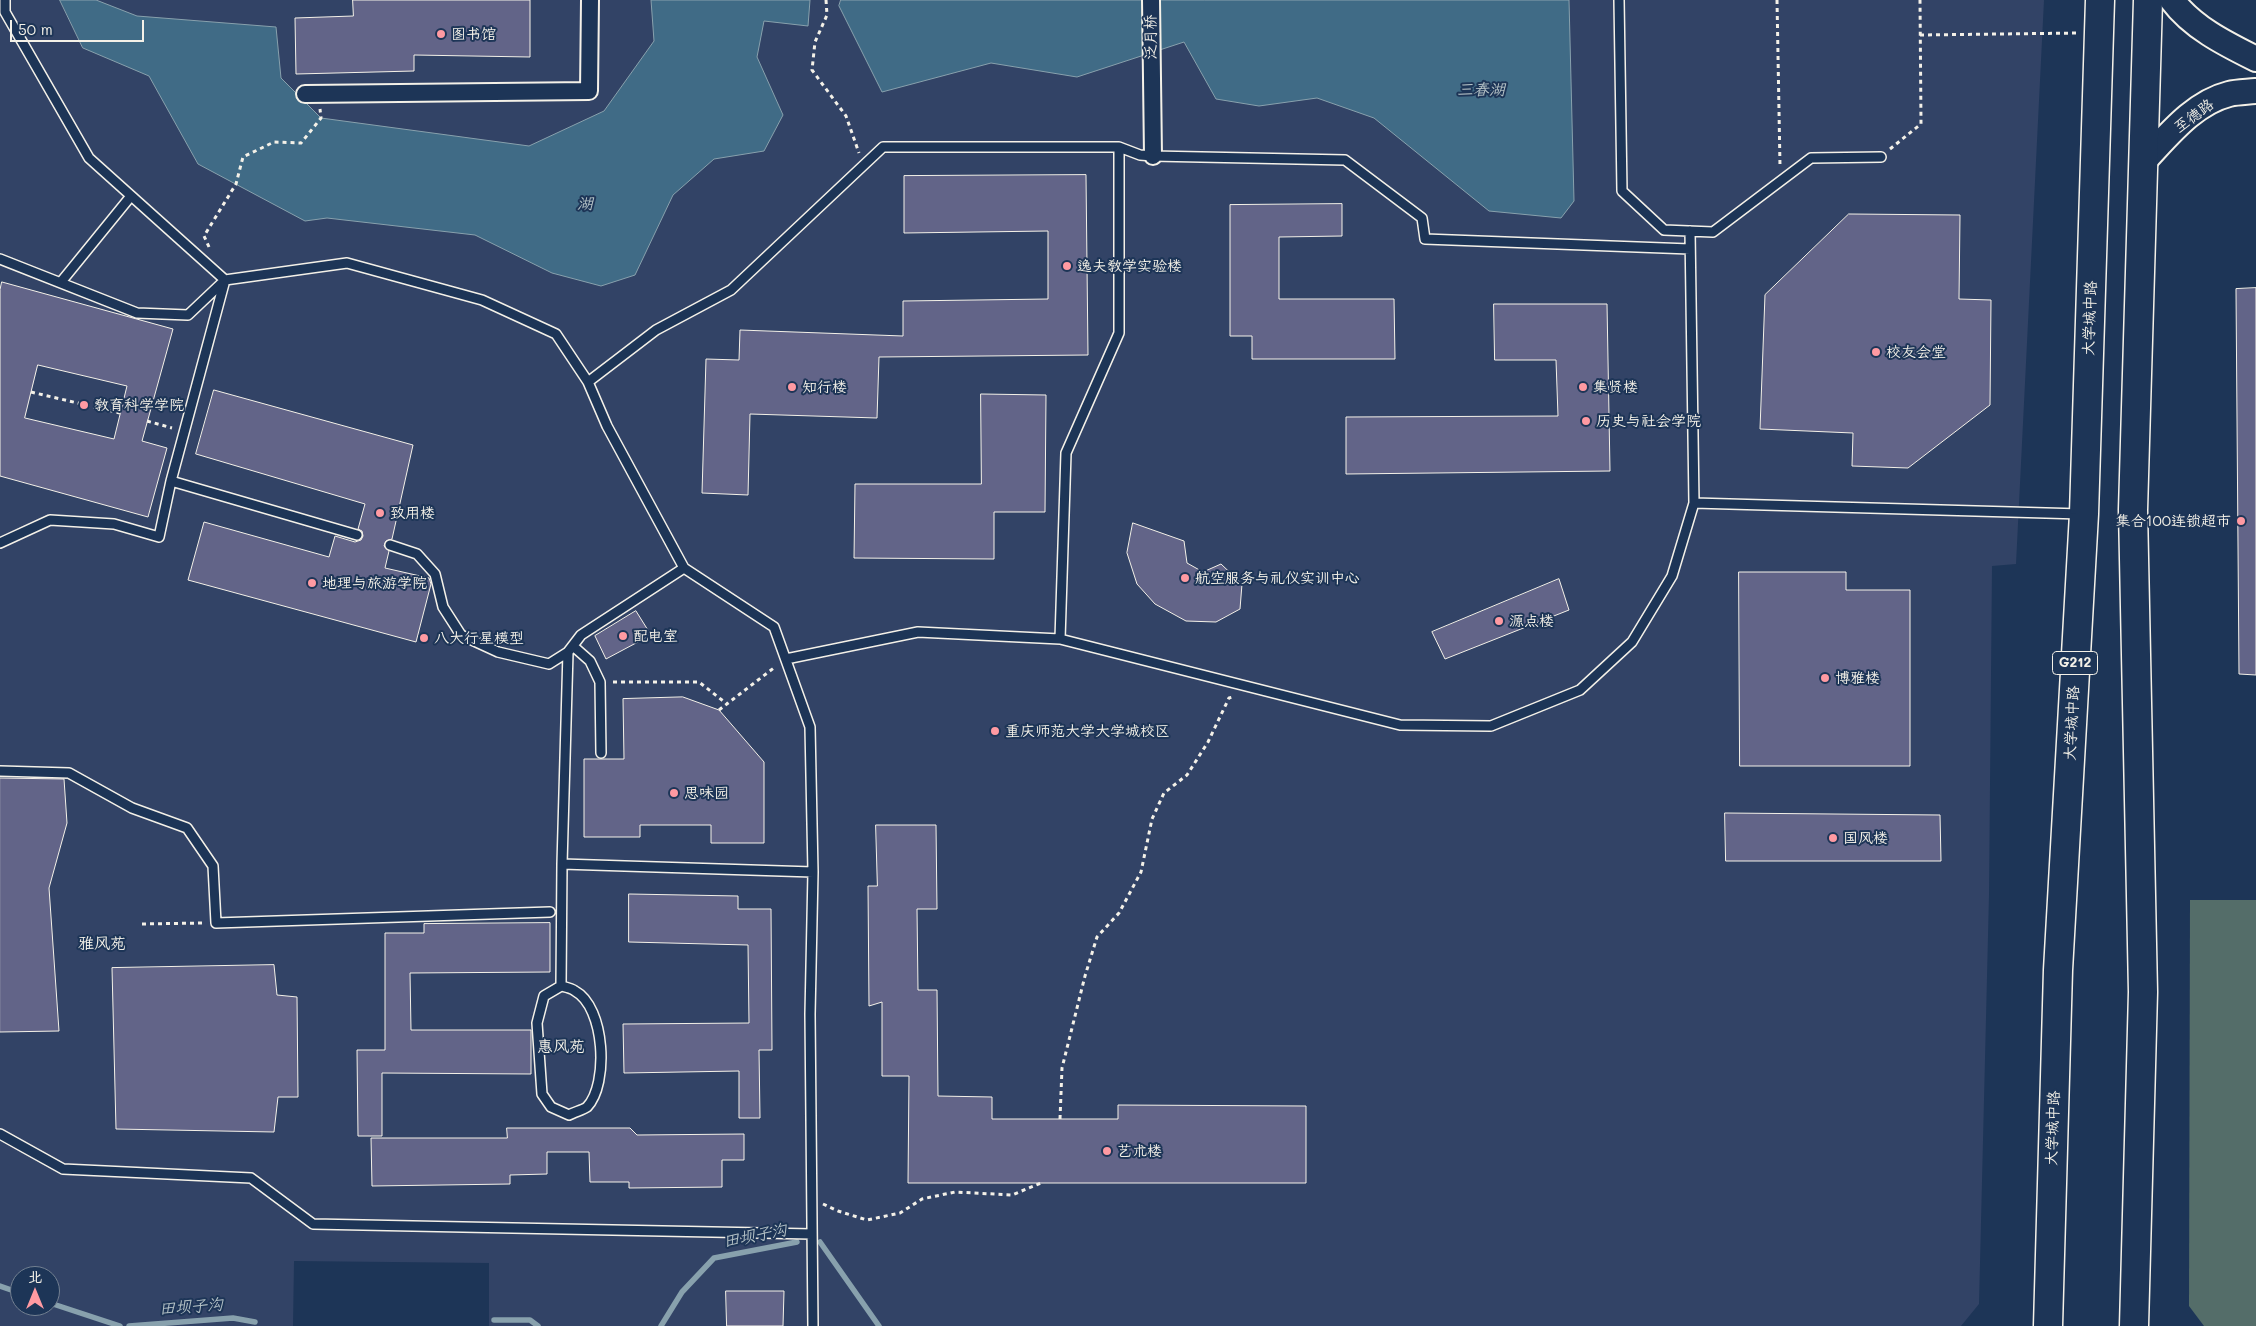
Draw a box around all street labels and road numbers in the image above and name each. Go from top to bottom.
street label: 泛月桥 [1142,14,1160,60]
street label: 至德路 [2171,95,2217,137]
street label: 大学城中路 [2080,280,2100,356]
road number: G212 [2052,651,2098,674]
street label: 大学城中路 [2061,685,2083,761]
street label: 大学城中路 [2043,1090,2063,1166]

